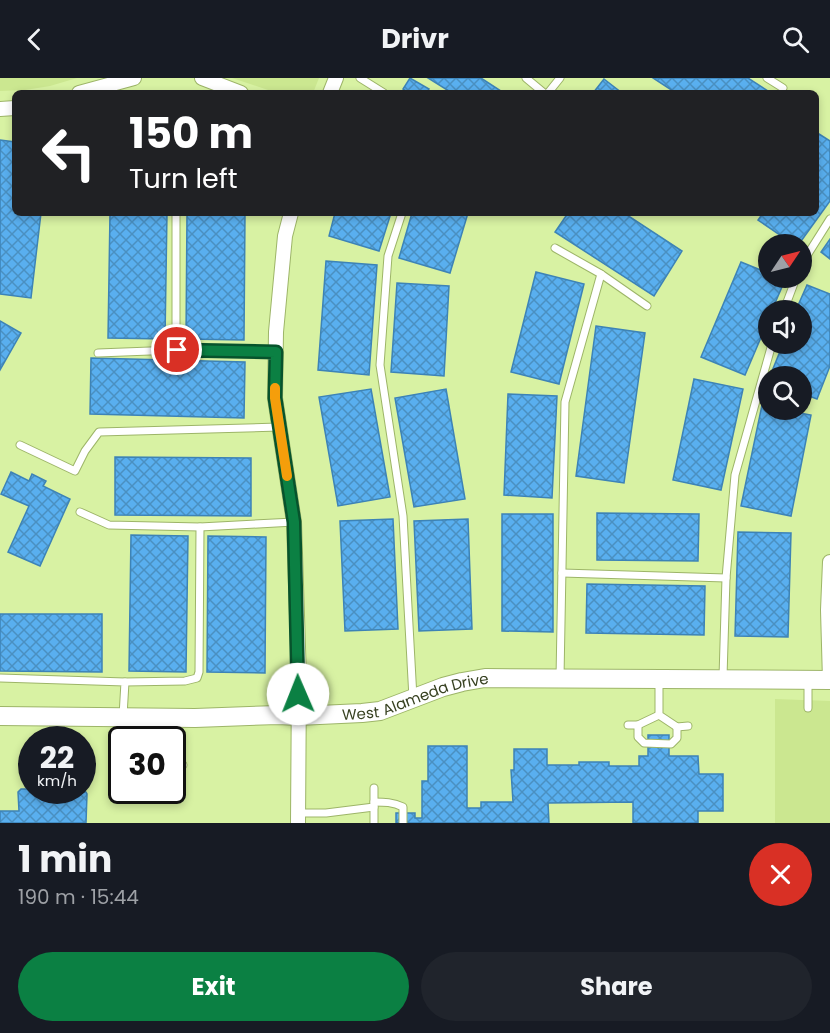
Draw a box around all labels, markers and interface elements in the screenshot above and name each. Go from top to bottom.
text: Drivr [381,20,449,57]
icon: back [18,23,51,56]
icon: search [779,23,812,56]
text: 150 m [129,104,253,163]
icon: left [30,114,108,192]
text: Turn left [129,160,238,197]
north arrow [758,234,812,288]
map controls [758,234,812,420]
button: sound [758,300,812,354]
pin [151,324,202,375]
icon: arrive [160,333,193,366]
button: search [758,366,812,420]
position arrow [266,662,330,726]
street label: West Alameda Drive [341,667,490,724]
speed limit sign: 30 [108,726,186,804]
text: 22 [40,736,74,779]
text: km/h [37,770,77,791]
text: 1 min [18,834,112,885]
button: close [749,843,812,906]
text: 190 m · 15:44 [18,883,139,911]
button: Exit [18,952,409,1021]
button: Share [421,952,812,1021]

